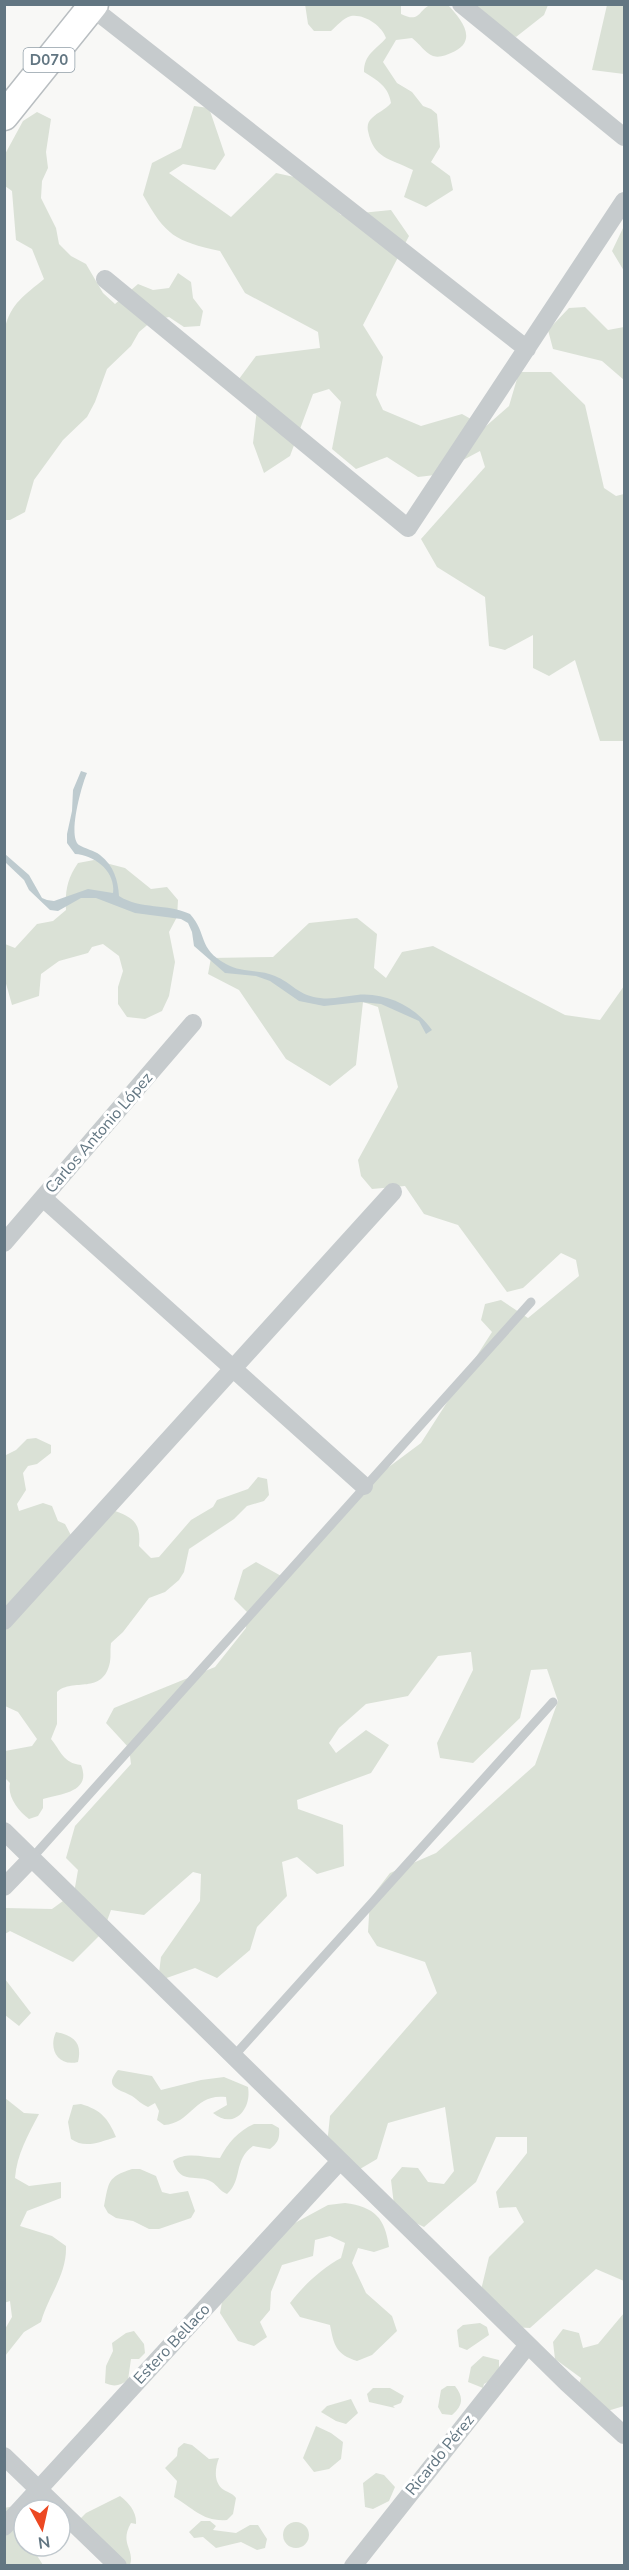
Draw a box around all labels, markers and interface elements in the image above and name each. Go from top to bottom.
road number: D070 [23,48,74,72]
street label: Carlos Antonio López [40,1068,158,1198]
street label: Estero Bellaco [129,2299,215,2389]
street label: Ricardo Pérez [401,2410,479,2500]
north arrow [12,2498,72,2558]
text: N [36,2530,51,2554]

